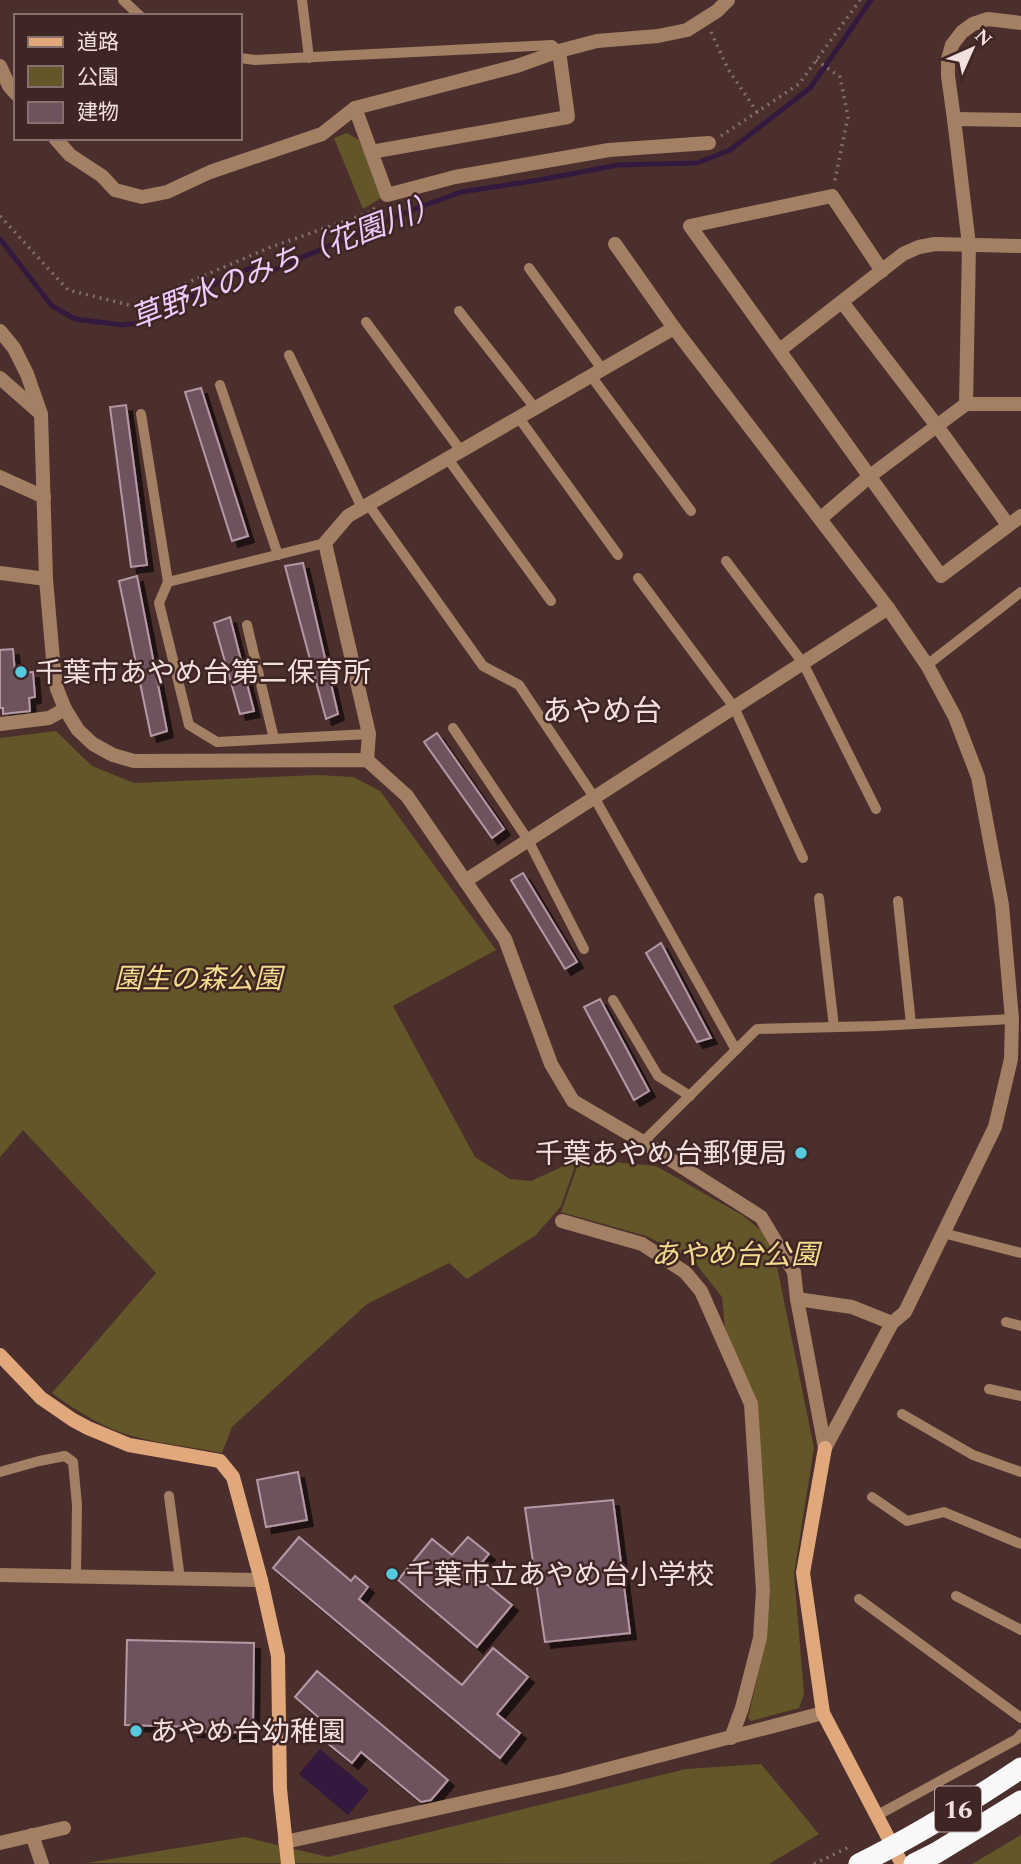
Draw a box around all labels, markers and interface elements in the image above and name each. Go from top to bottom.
legend [14,14,242,140]
north arrow [937,14,1007,84]
text: N [967,22,999,54]
text: 道路 [77,27,119,59]
text: 公園 [77,62,119,94]
text: 建物 [77,97,119,129]
water label: 草野水のみち（花園川） [124,181,449,343]
place label: 千葉市あやめ台第二保育所 [35,652,371,695]
marker: 千葉市あやめ台第二保育所 [13,664,29,680]
district label: あやめ台 [542,689,662,735]
park label: 園生の森公園 [114,958,286,1001]
place label: 千葉あやめ台郵便局 [535,1133,787,1176]
marker: 千葉あやめ台郵便局 [793,1145,809,1161]
park label: あやめ台公園 [651,1234,823,1277]
place label: 千葉市立あやめ台小学校 [406,1554,714,1597]
marker: 千葉市立あやめ台小学校 [384,1566,400,1582]
place label: あやめ台幼稚園 [150,1711,346,1754]
marker: あやめ台幼稚園 [128,1723,144,1739]
road number: 16 [935,1786,981,1832]

